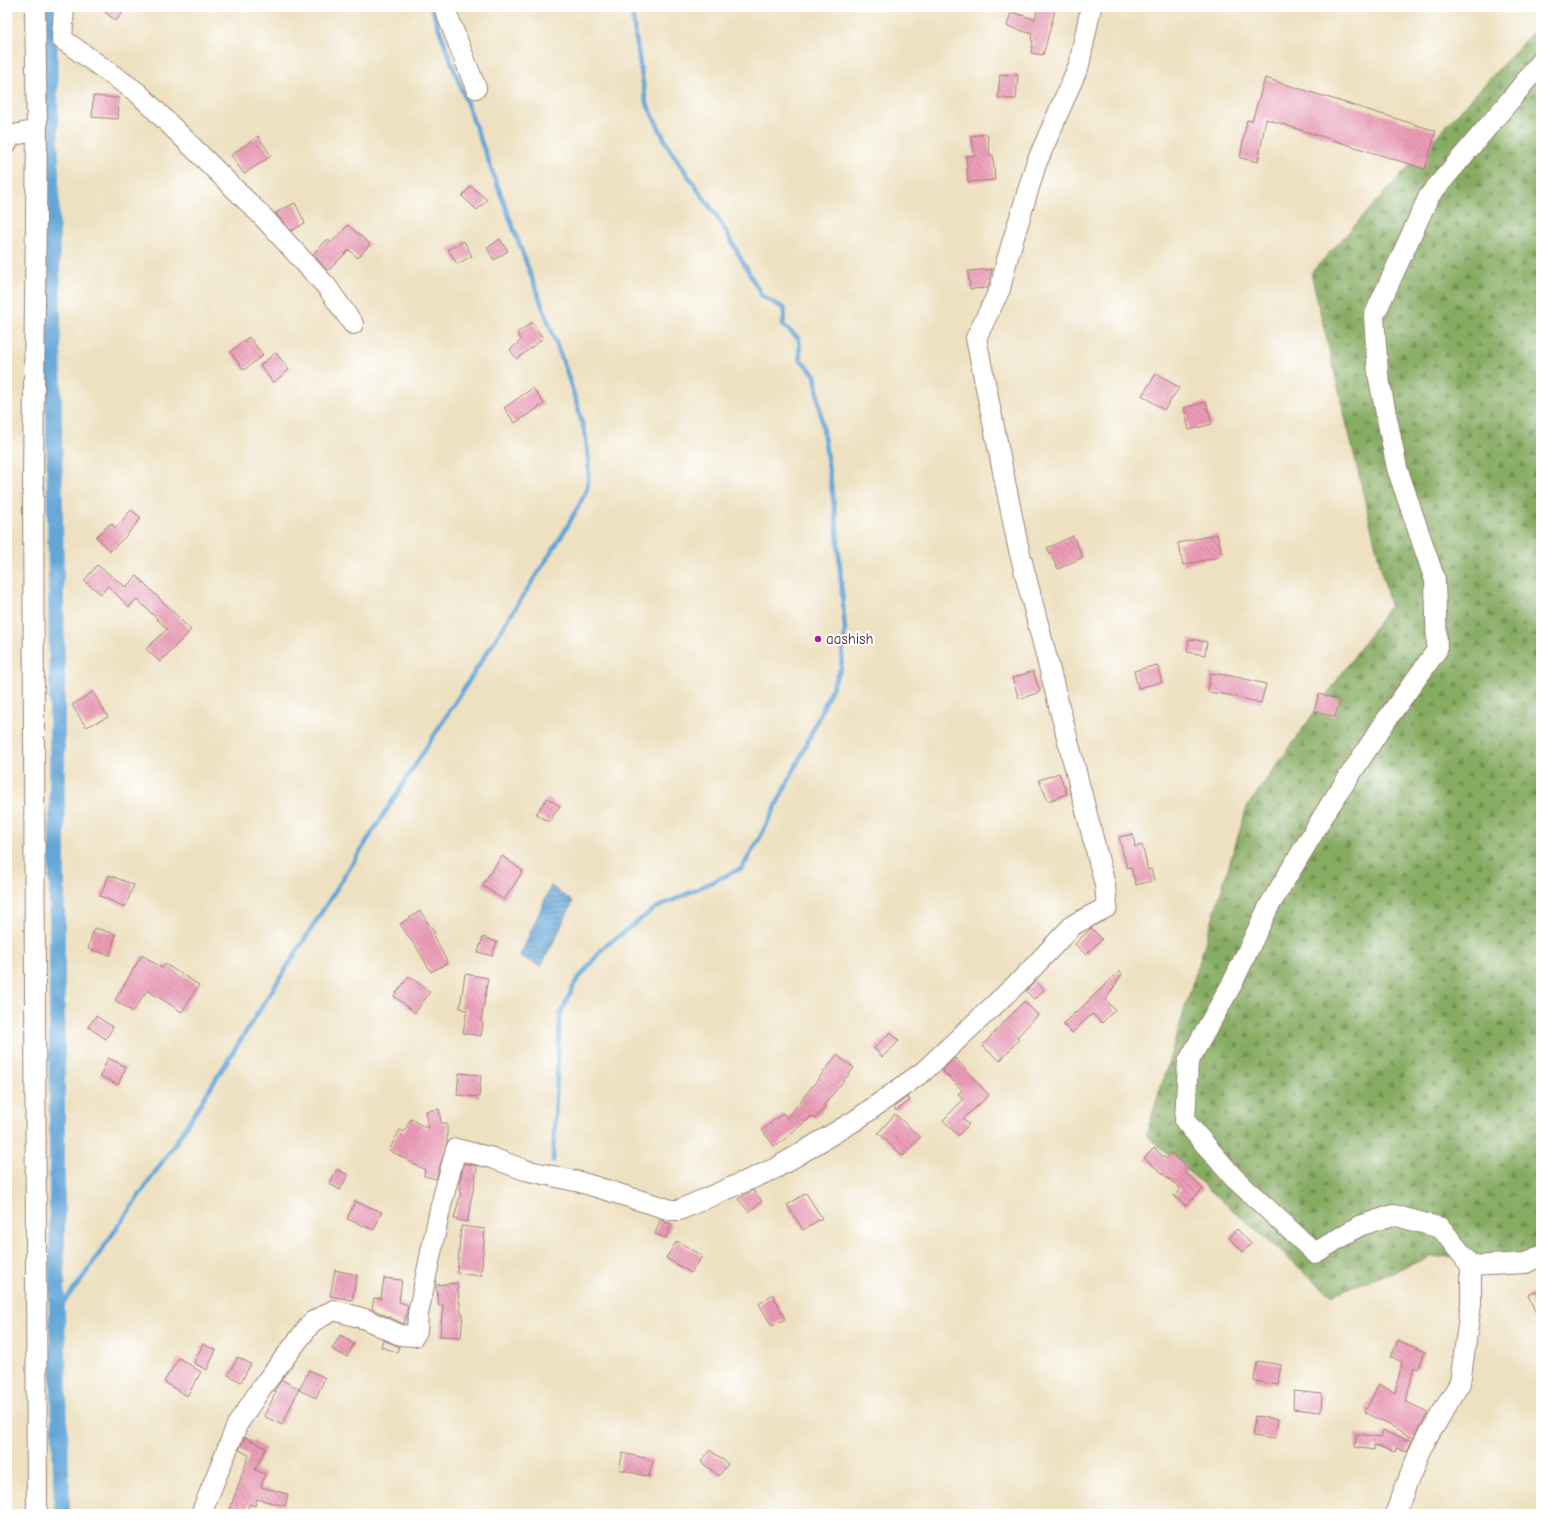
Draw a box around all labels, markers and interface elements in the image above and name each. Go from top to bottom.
place label: aashish [826,630,873,648]
marker: aashish [813,634,823,644]

